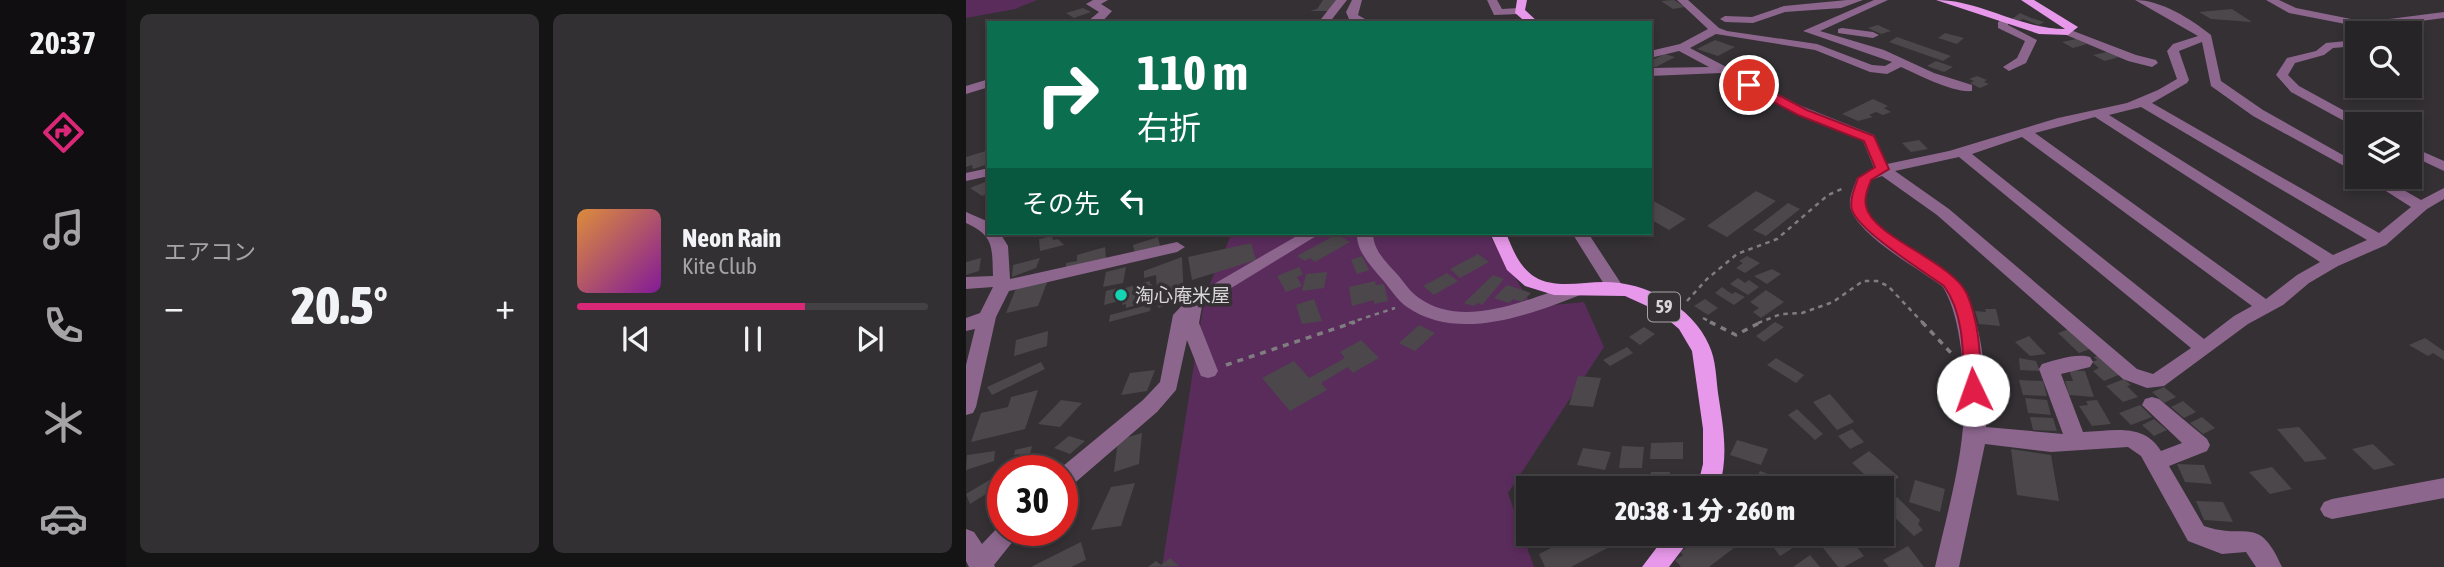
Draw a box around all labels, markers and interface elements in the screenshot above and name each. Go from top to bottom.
map controls [2345,21,2422,189]
button: search [2345,21,2422,98]
text: 20:37 [30,24,96,61]
text: 110 m [1137,44,1248,100]
icon: right [1022,49,1113,140]
pin [1719,55,1779,115]
icon: arrive [1730,66,1768,104]
icon: directions [39,108,88,157]
text: 右折 [1137,109,1201,146]
button: layers [2345,112,2422,189]
icon: left [1114,182,1152,220]
text: その先 [1022,189,1100,219]
icon: music [39,205,88,254]
text: Neon Rain [682,223,781,253]
text: エアコン [164,239,256,265]
text: Kite Club [682,253,757,279]
text: 20.5° [291,275,388,335]
text: − [164,284,184,327]
text: + [495,284,515,327]
place label: 淘心庵米屋 [1135,284,1230,306]
marker: 淘心庵米屋 [1113,287,1129,303]
road number: 59 [1648,292,1680,321]
icon: phone [39,301,88,350]
icon: previous [617,320,655,358]
icon: pause [734,320,772,358]
icon: next [851,320,889,358]
position arrow [1936,353,2010,427]
icon: climate [39,398,88,447]
speed limit sign: 30 [987,455,1078,546]
icon: car [39,494,88,543]
text: 20:38 · 1 分 · 260 m [1615,496,1795,526]

